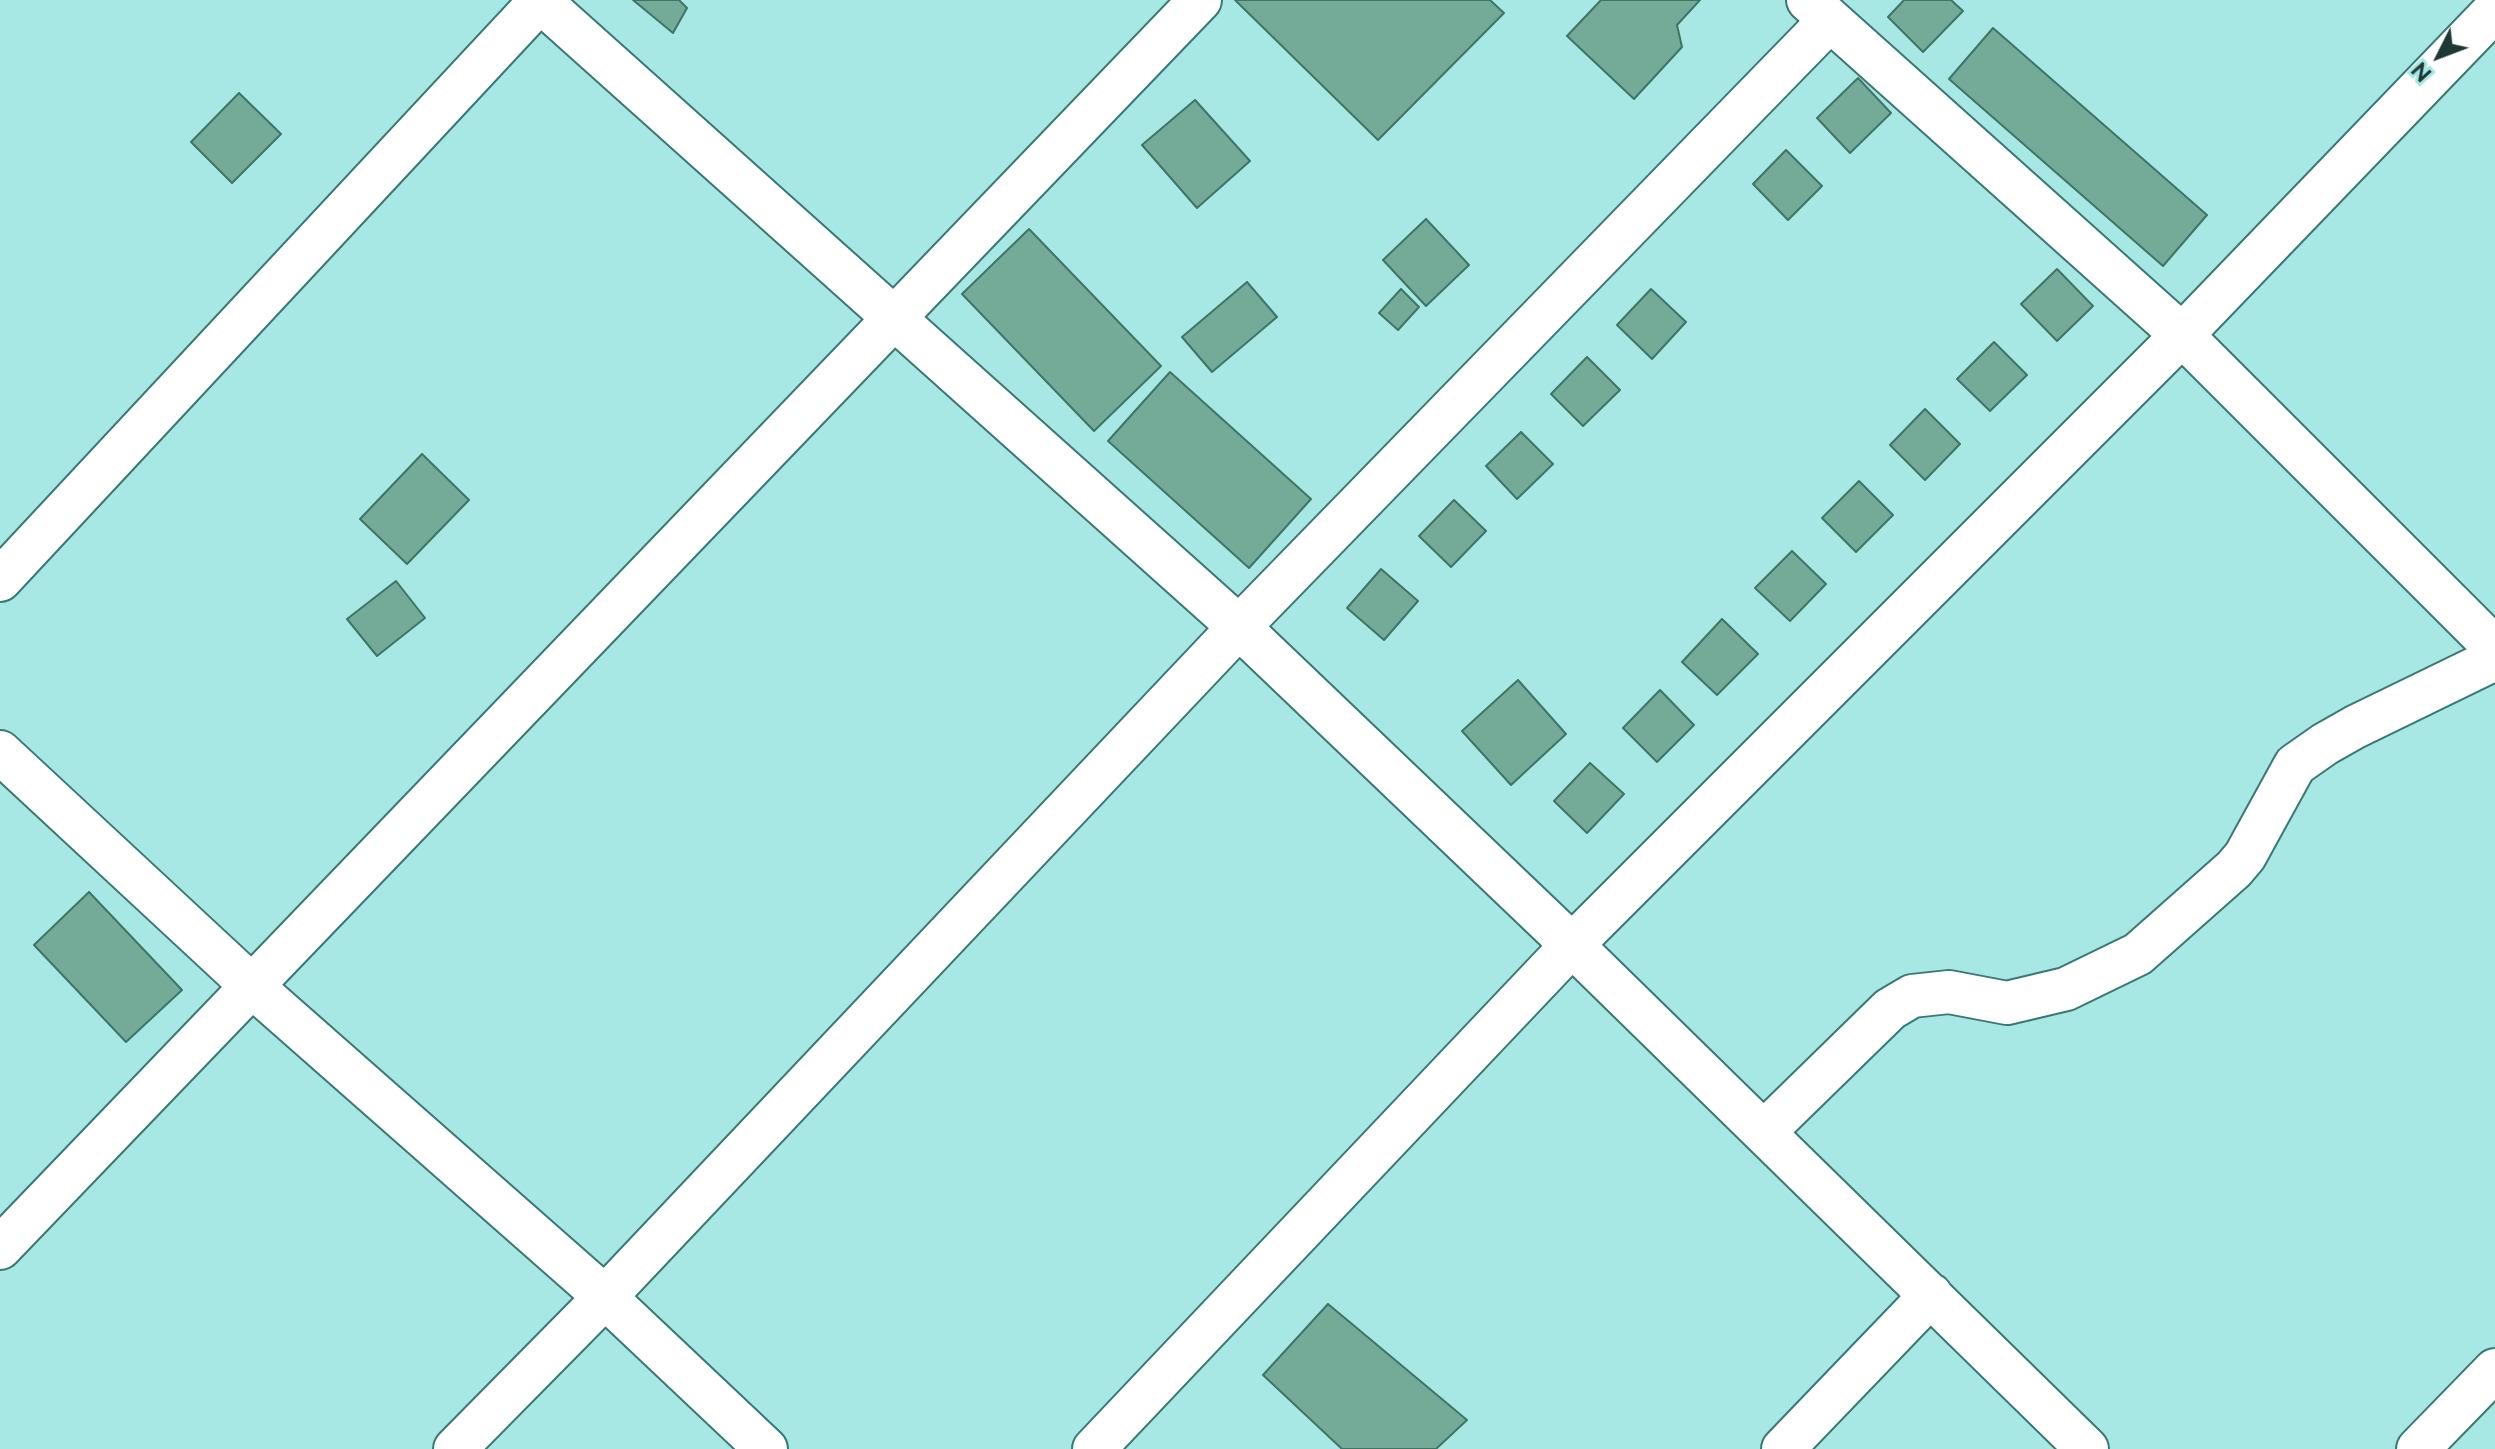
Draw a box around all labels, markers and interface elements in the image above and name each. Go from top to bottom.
north arrow [2399,16,2479,96]
text: N [2406,57,2436,87]

